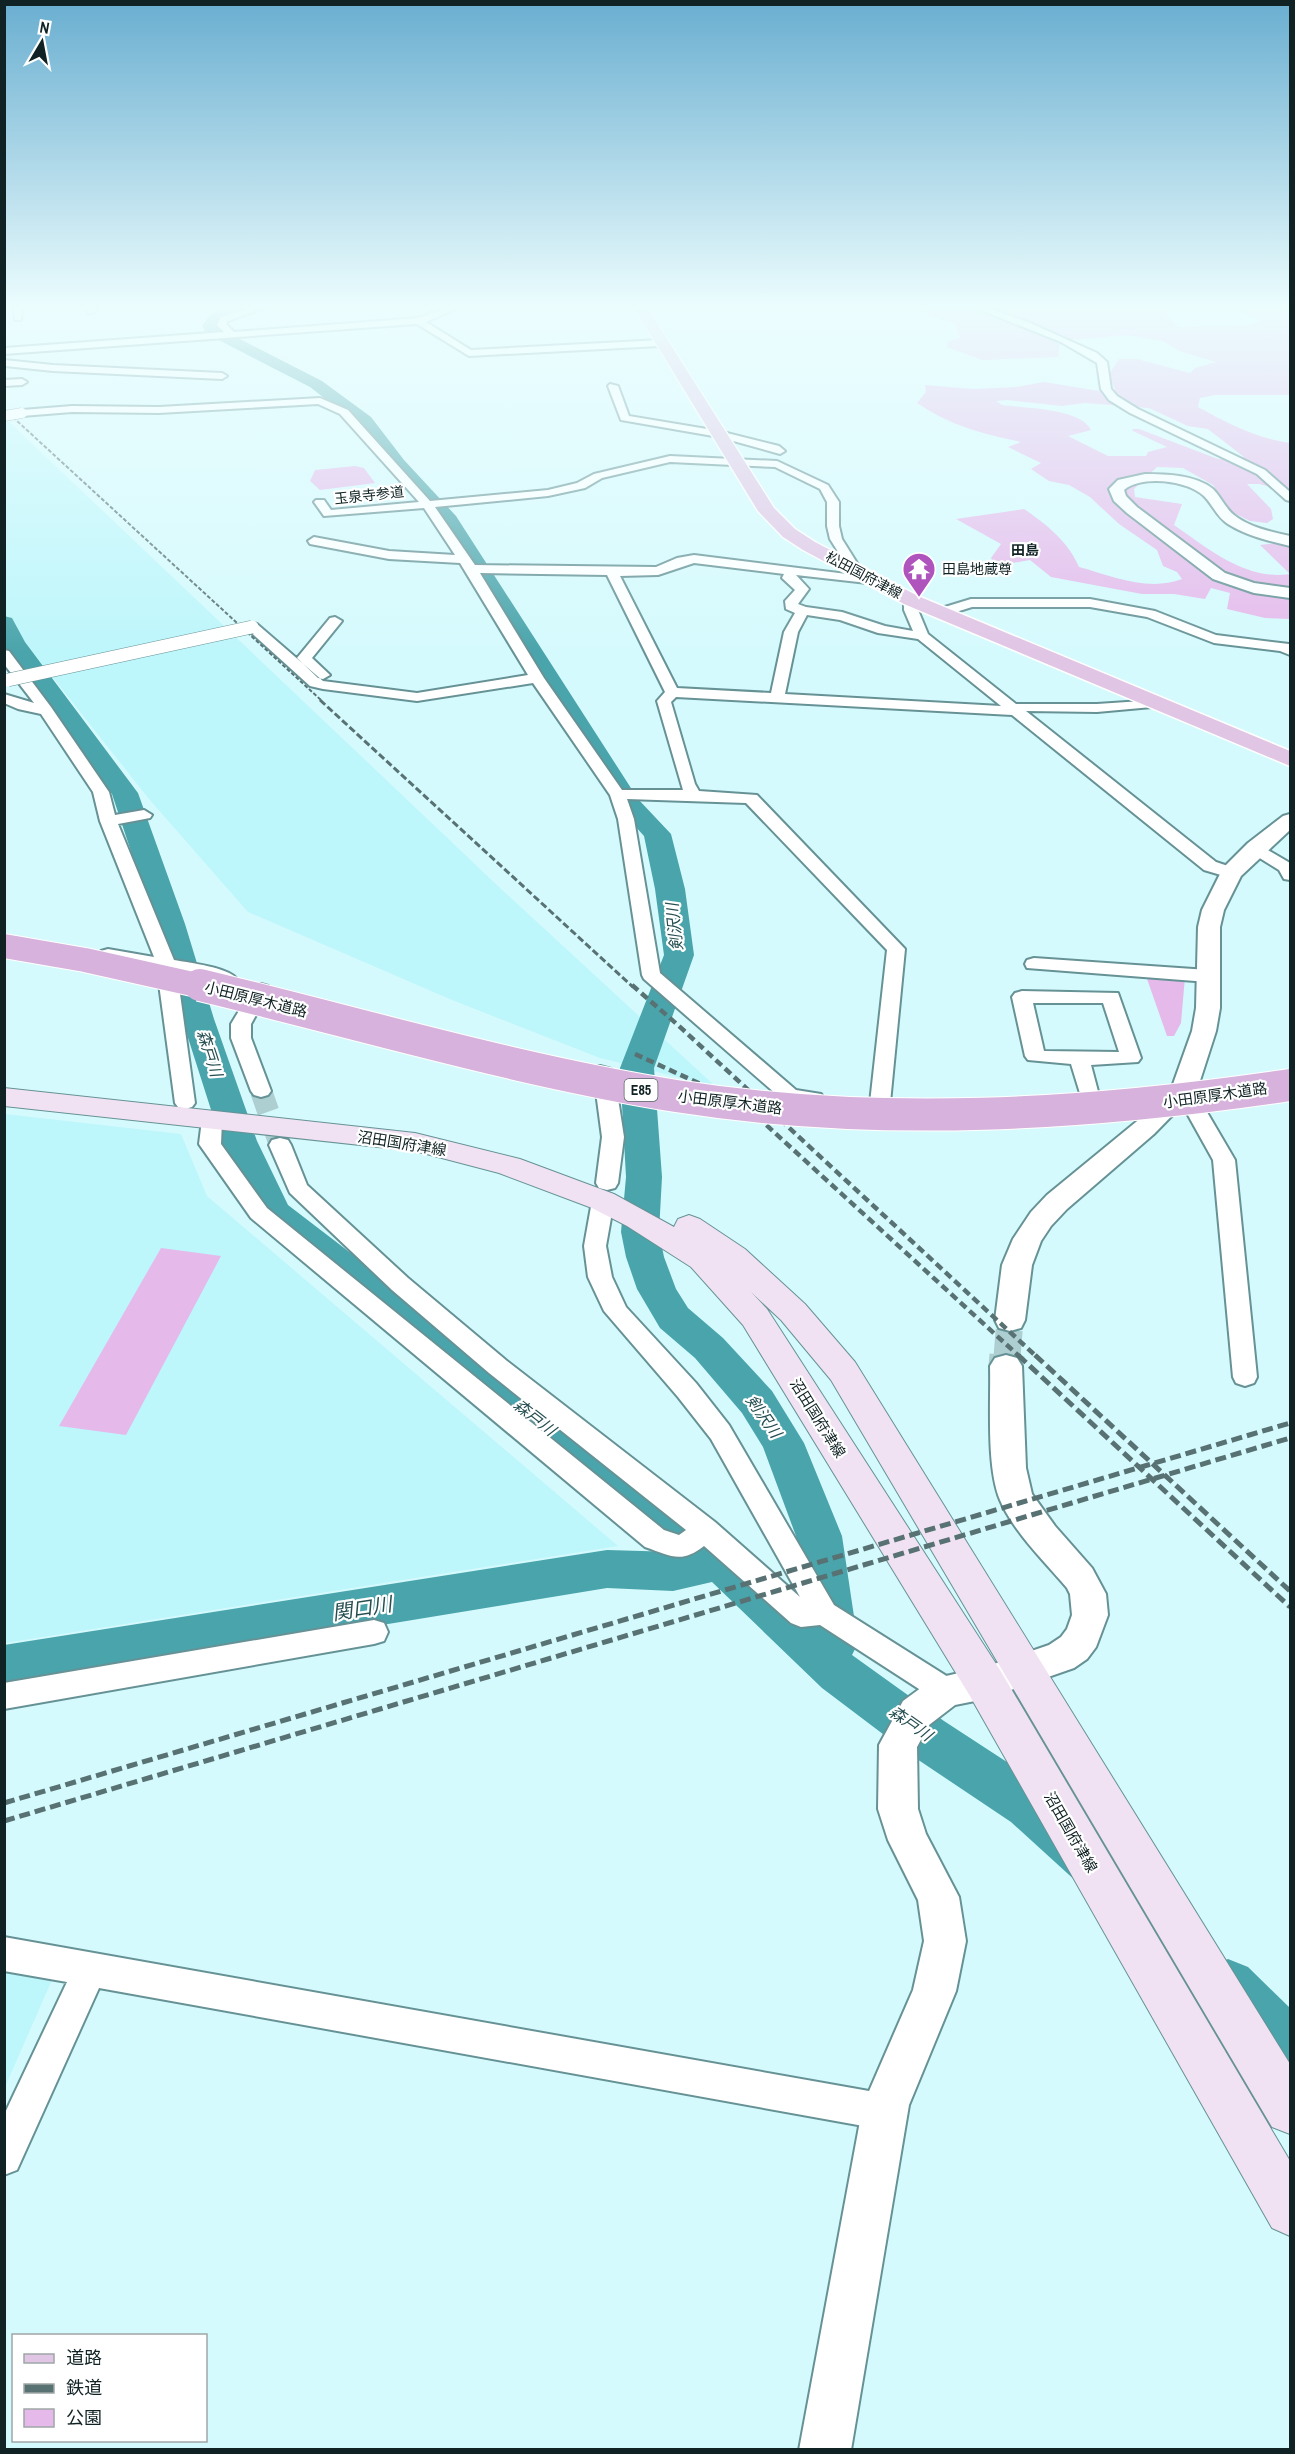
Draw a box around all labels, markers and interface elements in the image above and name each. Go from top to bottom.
north arrow [12,12,72,72]
text: N [38,16,51,39]
street label: 玉泉寺参道 [333,482,405,508]
district label: 田島 [1011,541,1039,559]
street label: 松田国府津線 [823,547,905,603]
temple icon: 田島地蔵尊 [901,551,937,598]
place label: 田島地蔵尊 [942,560,1012,578]
water label: 剣沢川 [660,900,687,952]
street label: 小田原厚木道路 [203,976,309,1022]
water label: 森戸川 [192,1027,228,1081]
street label: 小田原厚木道路 [1162,1077,1268,1113]
road number: E85 [624,1079,658,1101]
street label: 小田原厚木道路 [677,1085,783,1119]
street label: 沼田国府津線 [356,1126,448,1160]
street label: 沼田国府津線 [785,1374,851,1462]
water label: 剣沢川 [741,1390,788,1444]
water label: 森戸川 [509,1394,562,1442]
water label: 関口川 [330,1590,396,1626]
water label: 森戸川 [885,1700,939,1747]
street label: 沼田国府津線 [1039,1788,1103,1876]
legend [12,2334,207,2442]
text: 道路 [66,2345,102,2370]
text: 鉄道 [66,2375,102,2400]
text: 公園 [66,2405,102,2430]

